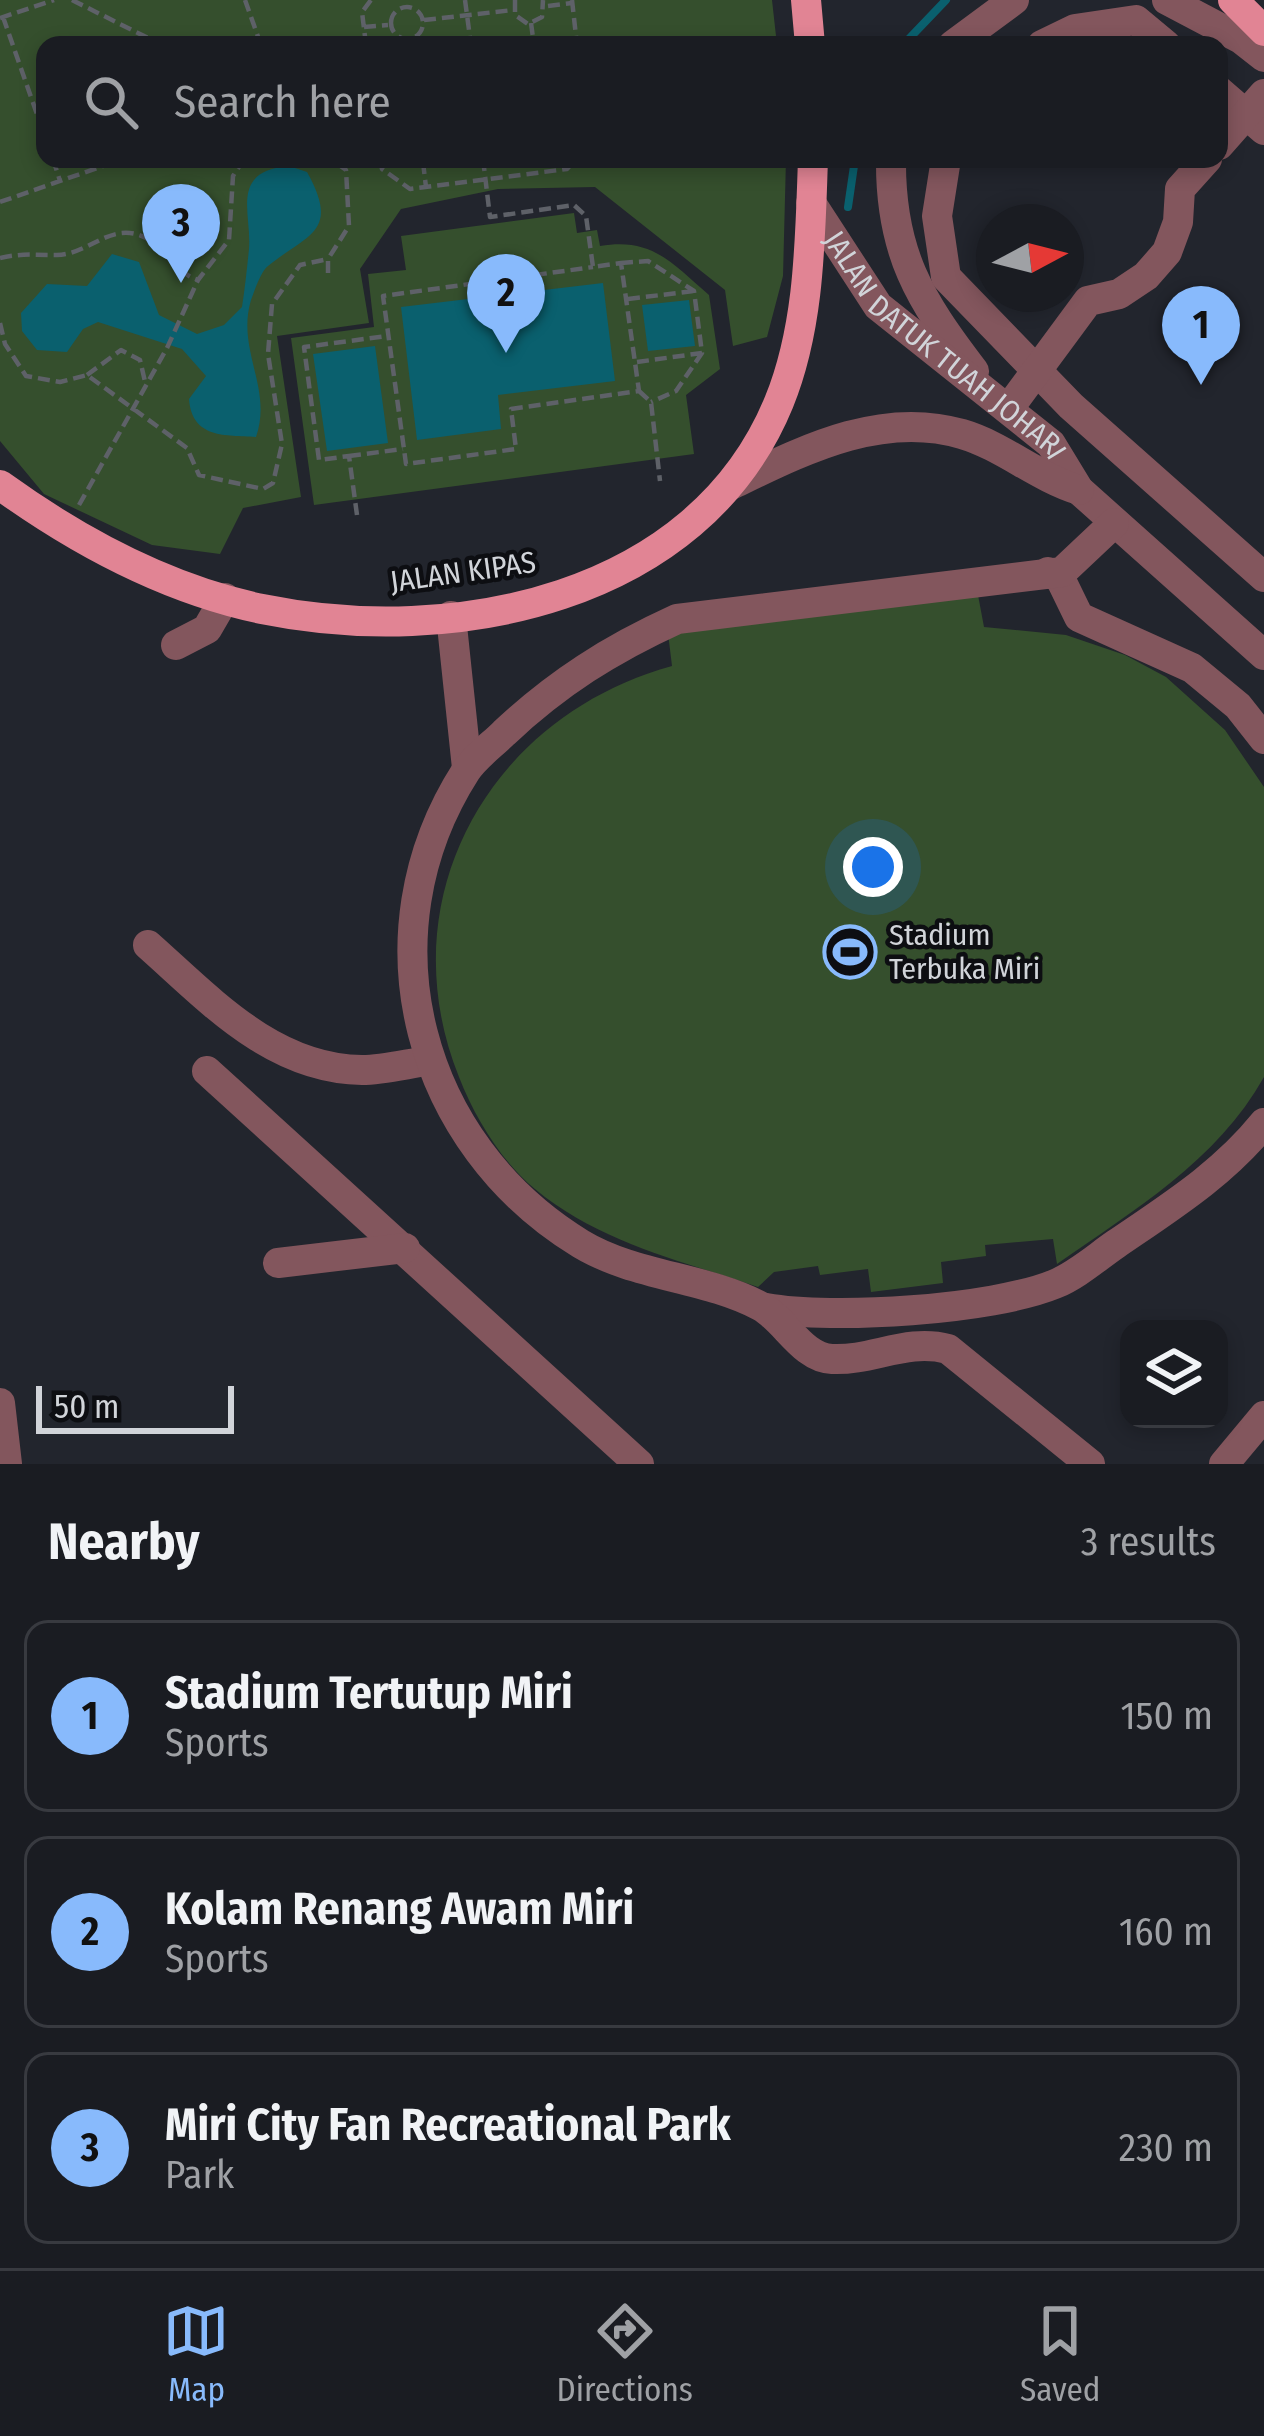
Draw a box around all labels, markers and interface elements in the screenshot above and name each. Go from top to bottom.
search box [36,36,1228,168]
icon: search [78,69,144,135]
text: Search here [174,75,391,129]
pin: 3 [142,184,220,283]
north arrow [976,204,1084,312]
street label: JALAN DATUK TUAH JOHARI [816,224,1074,466]
pin: 2 [467,254,545,353]
pin: 1 [1162,286,1240,385]
street label: JALAN KIPAS [388,544,538,600]
your location [843,837,903,897]
place label: Stadium Terbuka Miri [889,917,1040,987]
sports icon: Stadium Terbuka Miri [822,924,878,980]
map controls [1120,1320,1228,1428]
button: layers [1120,1320,1228,1428]
scale bar [36,1380,234,1433]
text: 50 m [54,1387,119,1427]
text: Nearby [48,1511,200,1573]
text: 3 results [1081,1519,1216,1565]
text: Stadium Tertutup Miri [165,1666,573,1720]
text: 1 [82,1693,98,1739]
text: 150 m [1120,1693,1213,1739]
text: Sports [165,1720,269,1766]
text: Kolam Renang Awam Miri [165,1882,634,1936]
text: 2 [81,1909,99,1955]
text: 160 m [1119,1909,1213,1955]
text: Sports [165,1936,269,1982]
text: Miri City Fan Recreational Park [165,2098,731,2152]
text: 3 [81,2125,99,2171]
text: 230 m [1119,2125,1213,2171]
text: Park [165,2152,234,2198]
tab: Map [163,2298,229,2410]
tab: Directions [556,2298,693,2410]
tab: Saved [1020,2298,1100,2410]

